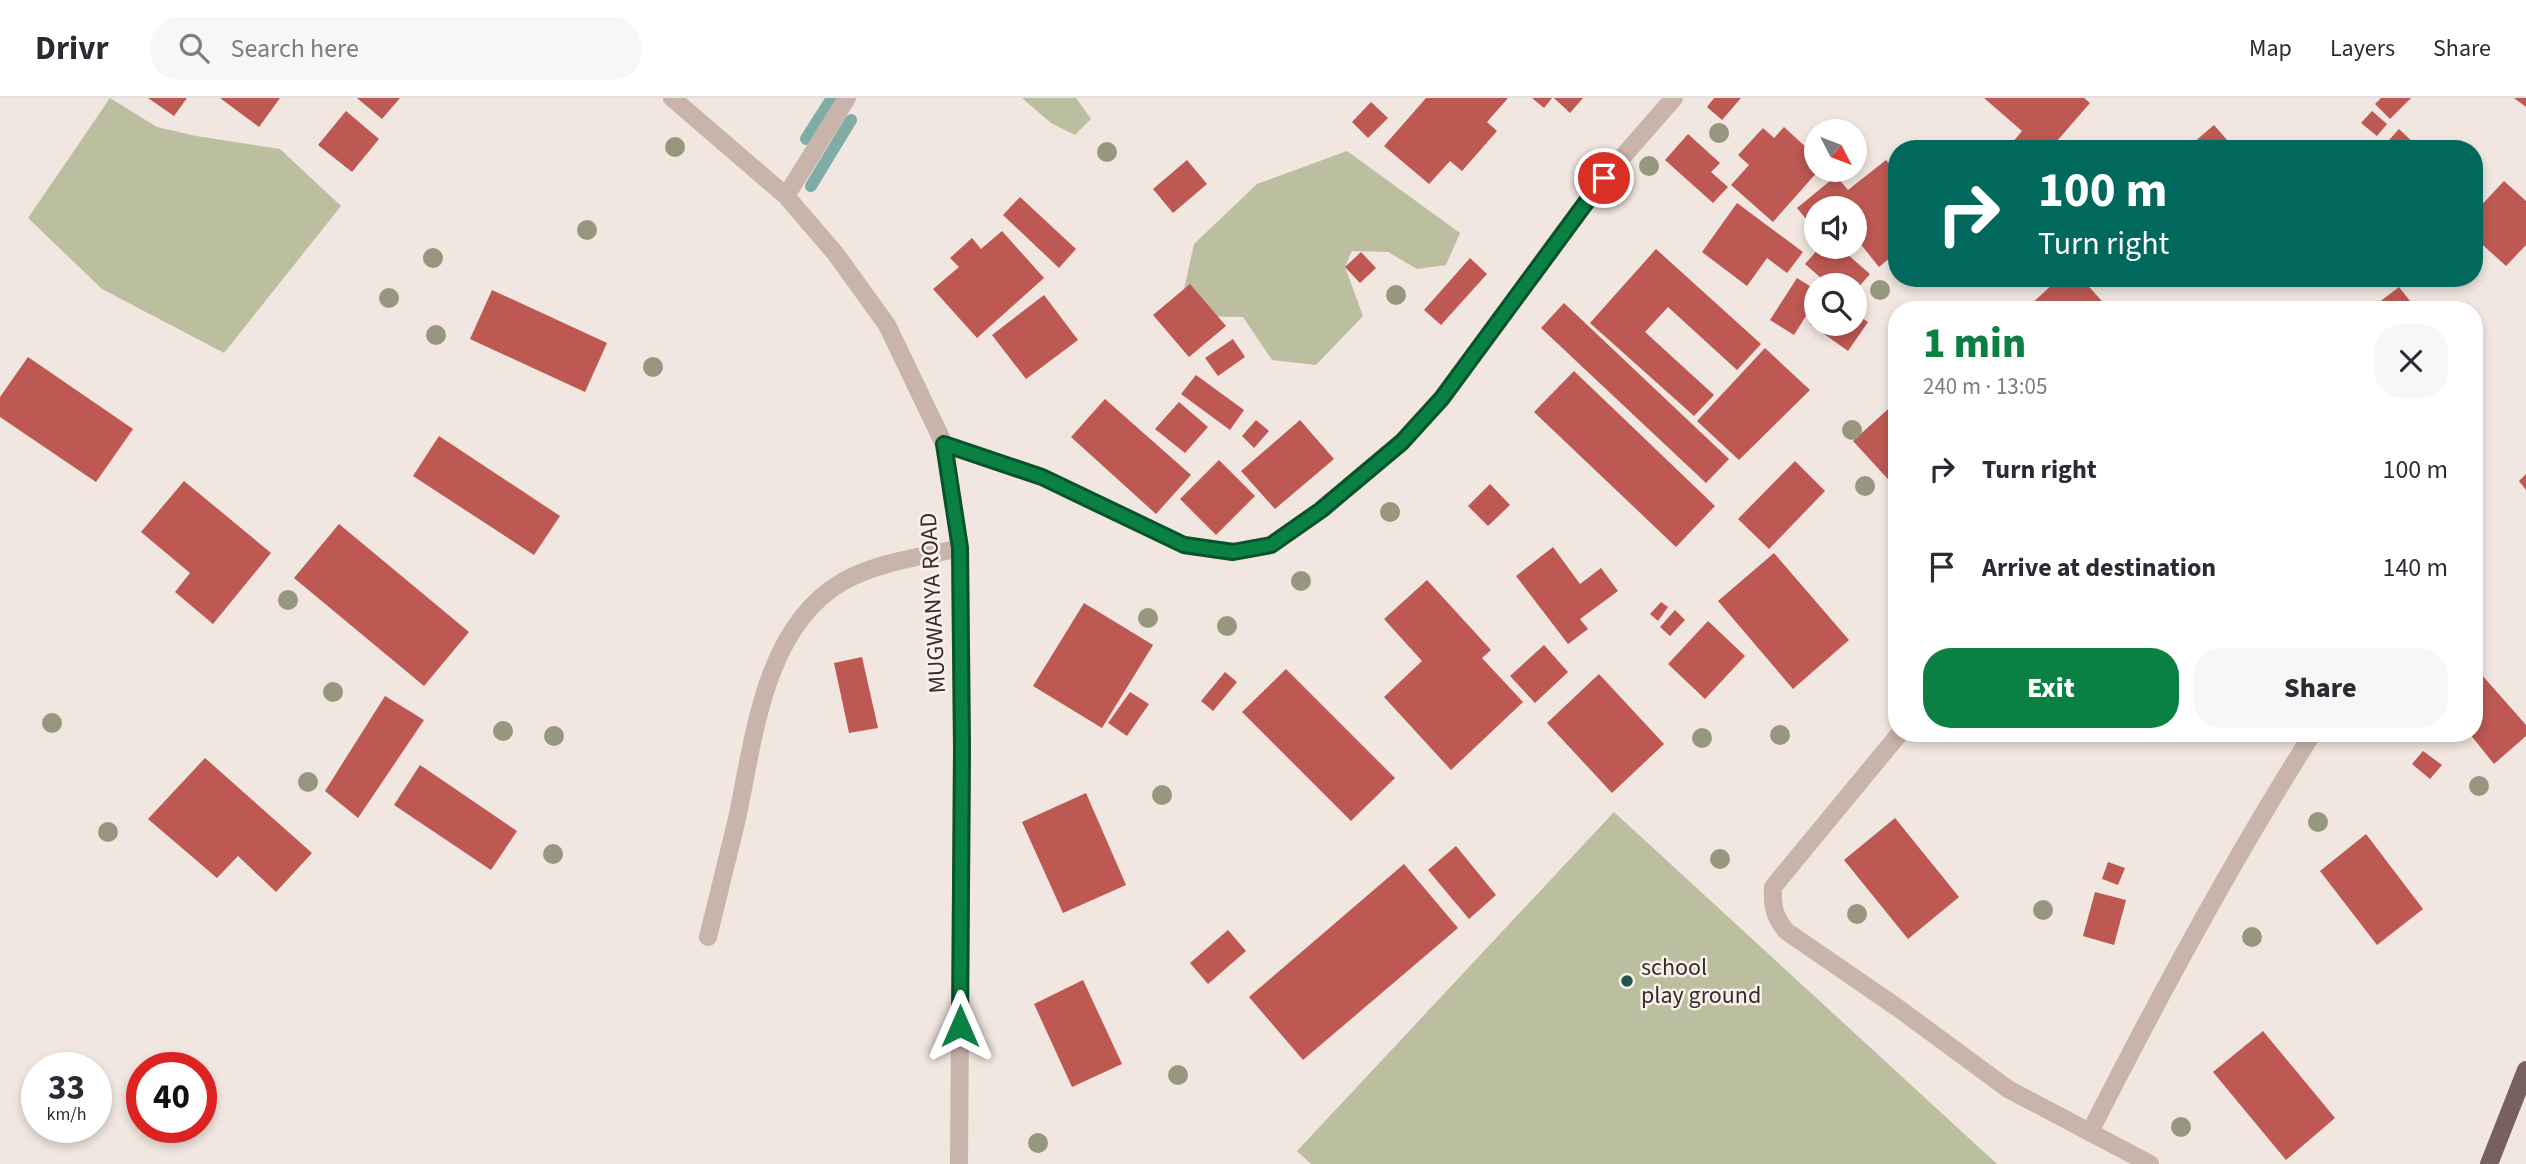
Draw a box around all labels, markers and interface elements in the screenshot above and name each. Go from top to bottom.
search box [151,17,641,80]
text: Drivr [35,25,109,72]
icon: search [175,29,213,67]
text: Search here [231,30,359,67]
text: Map [2249,31,2292,66]
text: Layers [2330,31,2395,66]
text: Share [2433,31,2491,66]
north arrow [1804,119,1867,182]
map controls [1804,119,1867,336]
pin [1574,148,1634,208]
text: 100 m [2038,156,2167,226]
icon: arrive [1585,159,1623,197]
icon: right [1923,168,2014,259]
button: sound [1804,196,1867,259]
text: Turn right [2038,221,2169,267]
button: search [1804,273,1867,336]
text: 1 min [1923,314,2026,374]
button: close [2374,324,2448,398]
text: 240 m · 13:05 [1923,370,2047,403]
icon: right [1923,450,1961,488]
text: Turn right [1982,451,2097,488]
text: 100 m [2382,451,2448,488]
street label: MUGWANYA ROAD [911,512,955,694]
icon: arrive [1923,548,1961,586]
text: Arrive at destination [1982,549,2216,586]
text: 140 m [2382,549,2448,586]
button: Exit [1923,648,2179,728]
button: Share [2193,648,2448,728]
place label: school play ground [1641,950,1761,1013]
marker: school play ground [1619,973,1635,989]
position arrow [923,989,997,1063]
speed limit sign: 40 [126,1052,217,1143]
text: 33 [48,1063,85,1113]
text: km/h [47,1102,86,1127]

